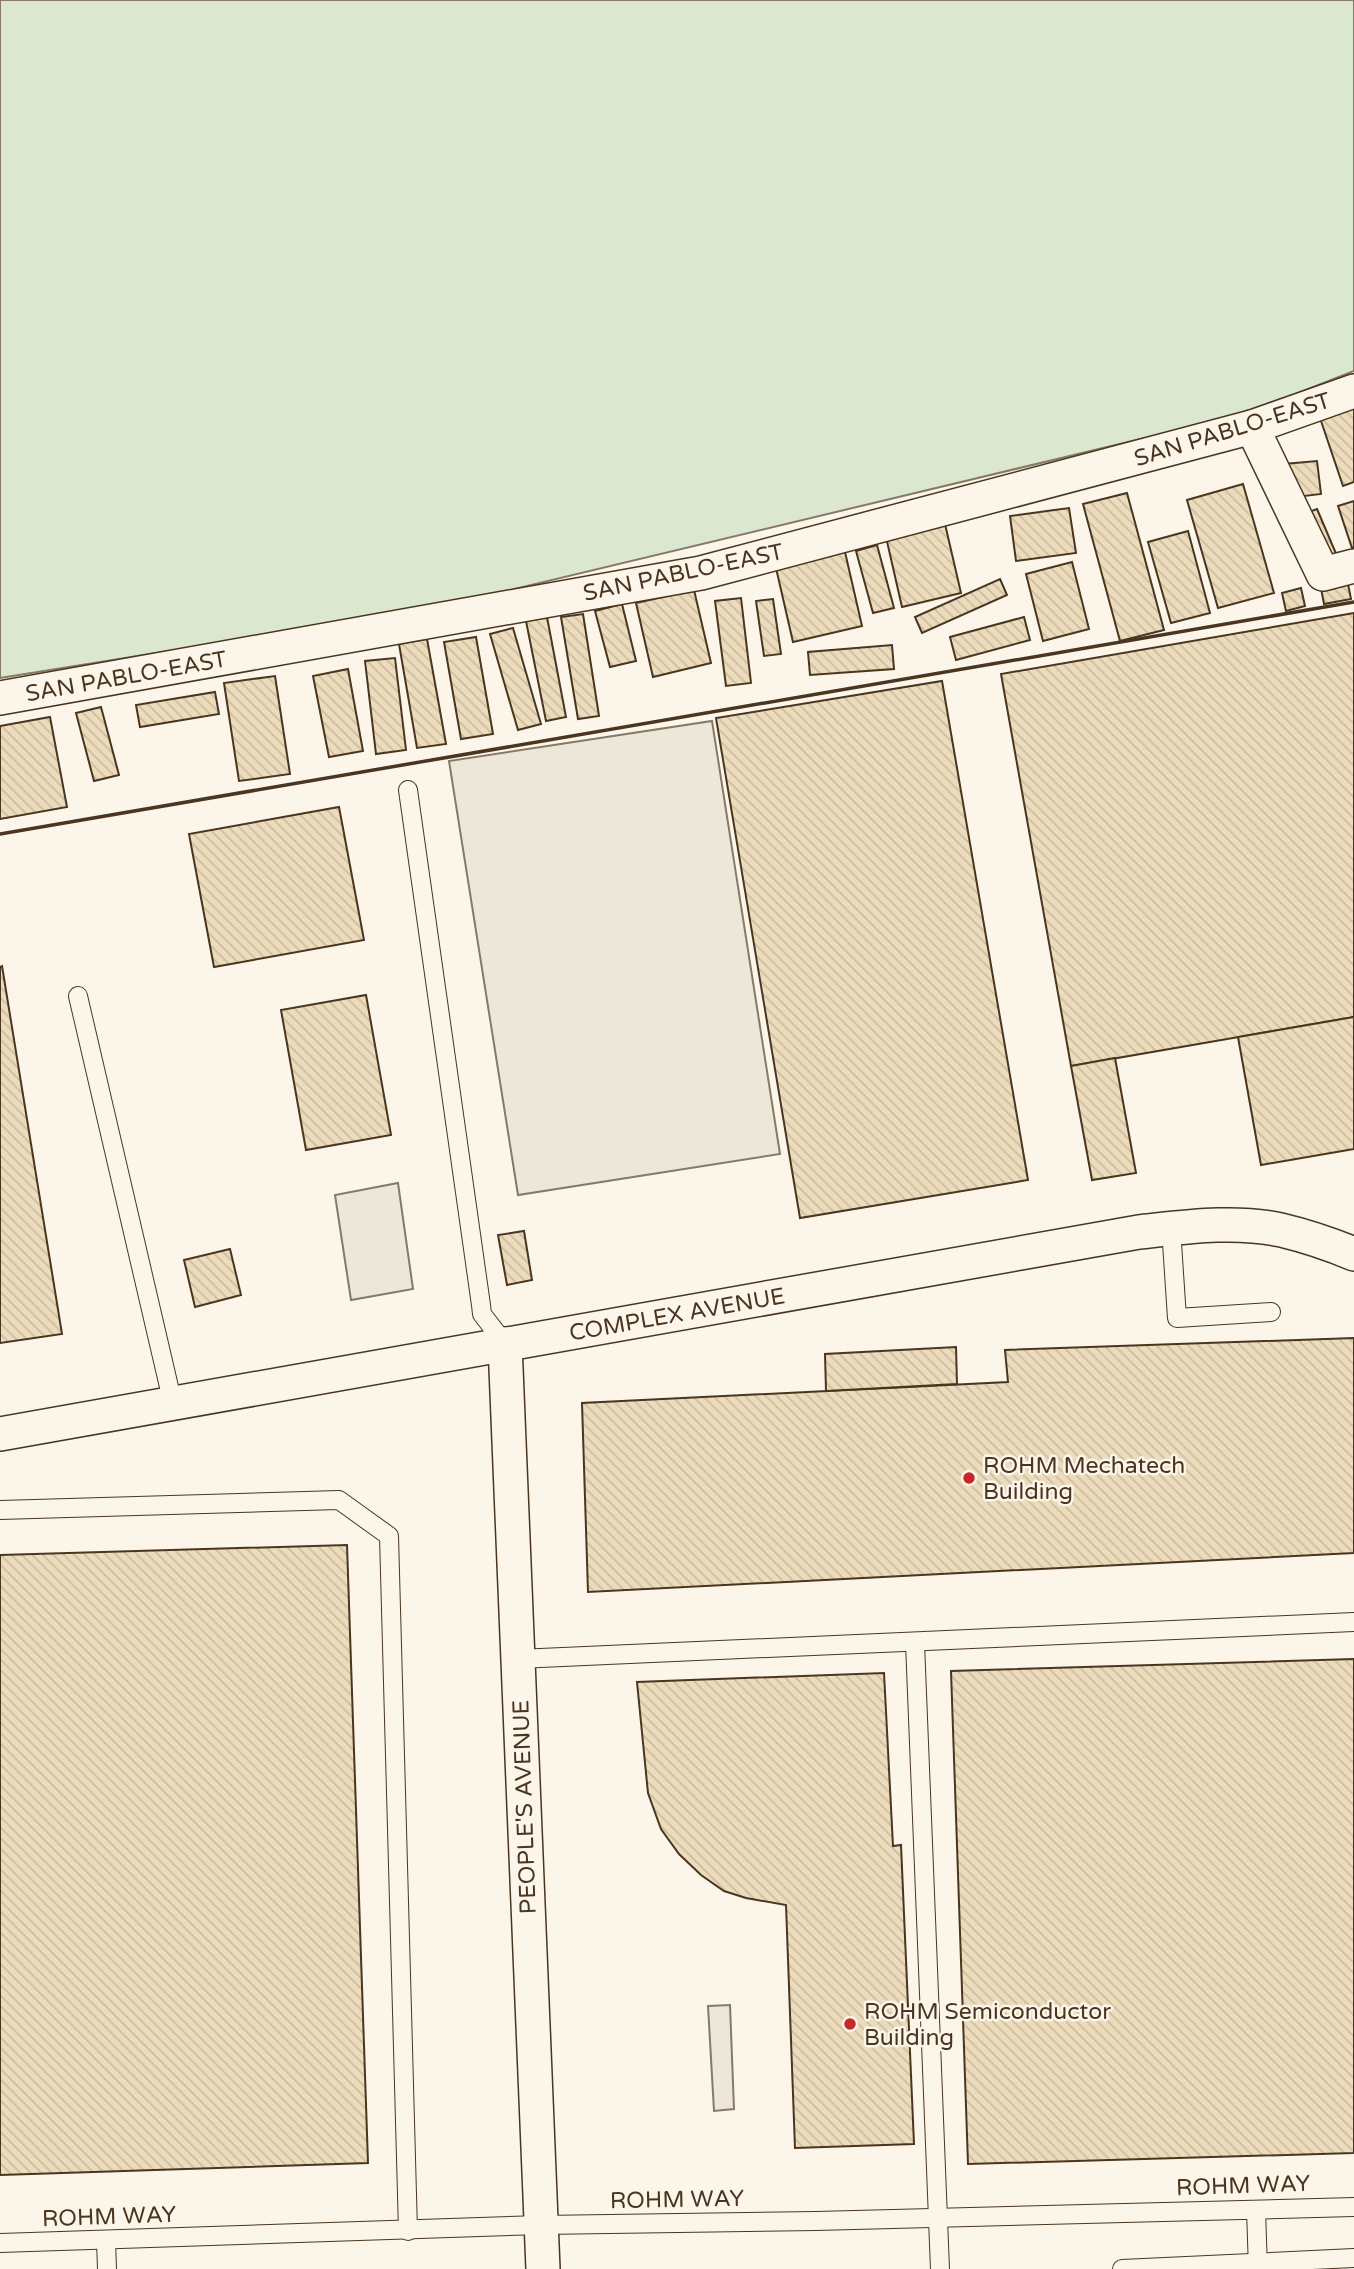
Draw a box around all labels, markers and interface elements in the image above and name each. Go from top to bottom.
street label: SAN PABLO-EAST [1131,387,1334,473]
street label: SAN PABLO-EAST [581,538,786,608]
street label: SAN PABLO-EAST [23,646,229,708]
street label: COMPLEX AVENUE [567,1282,787,1348]
place label: ROHM Mechatech Building [983,1452,1185,1506]
marker: ROHM Mechatech Building [961,1470,977,1486]
street label: PEOPLE'S AVENUE [507,1699,543,1915]
place label: ROHM Semiconductor Building [864,1998,1111,2052]
marker: ROHM Semiconductor Building [842,2016,858,2032]
street label: ROHM WAY [1175,2170,1311,2202]
street label: ROHM WAY [610,2185,745,2215]
street label: ROHM WAY [41,2201,177,2233]

